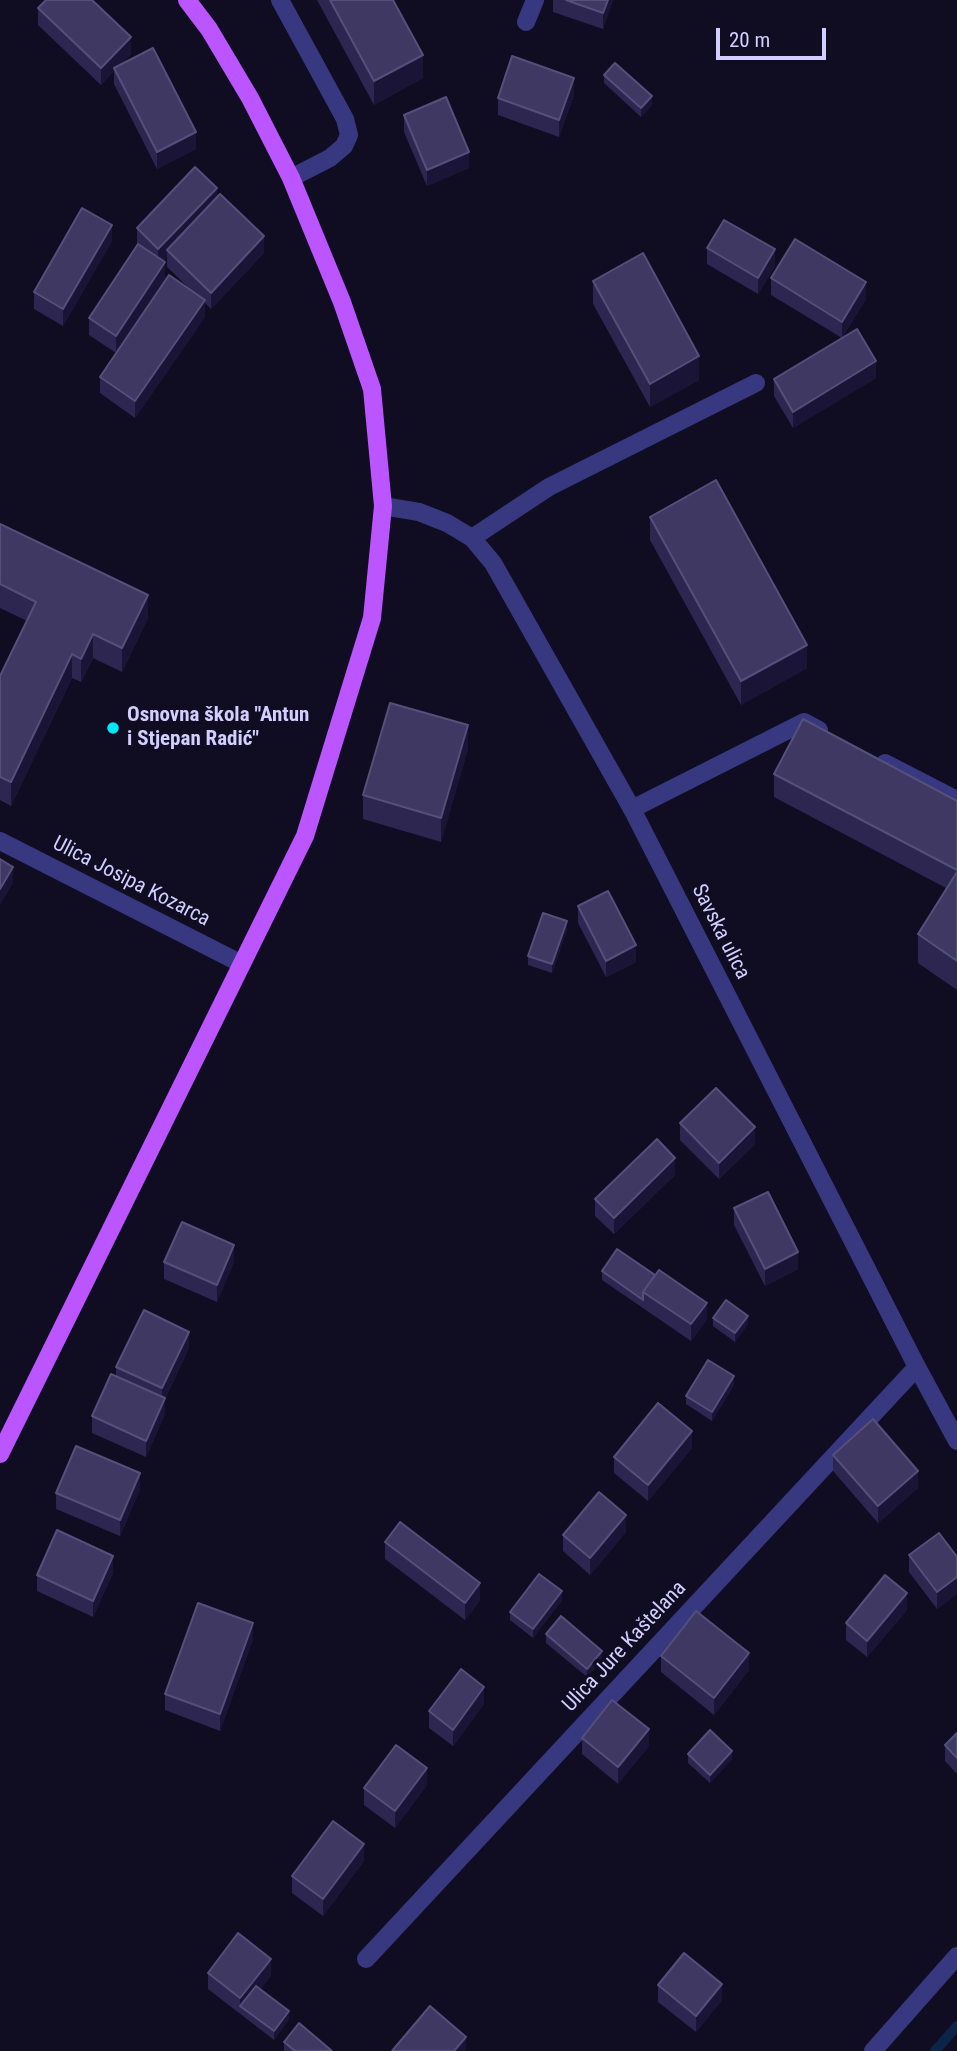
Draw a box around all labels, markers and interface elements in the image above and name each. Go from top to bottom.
scale bar [719,14,829,58]
text: 20 m [729,28,770,52]
place label: Osnovna škola "Antun i Stjepan Radić" [127,703,309,753]
marker: Osnovna škola "Antun i Stjepan Radić" [105,720,121,736]
street label: Ulica Josipa Kozarca [48,831,214,933]
street label: Savska ulica [685,880,755,984]
street label: Ulica Jure Kaštelana [558,1576,692,1718]

